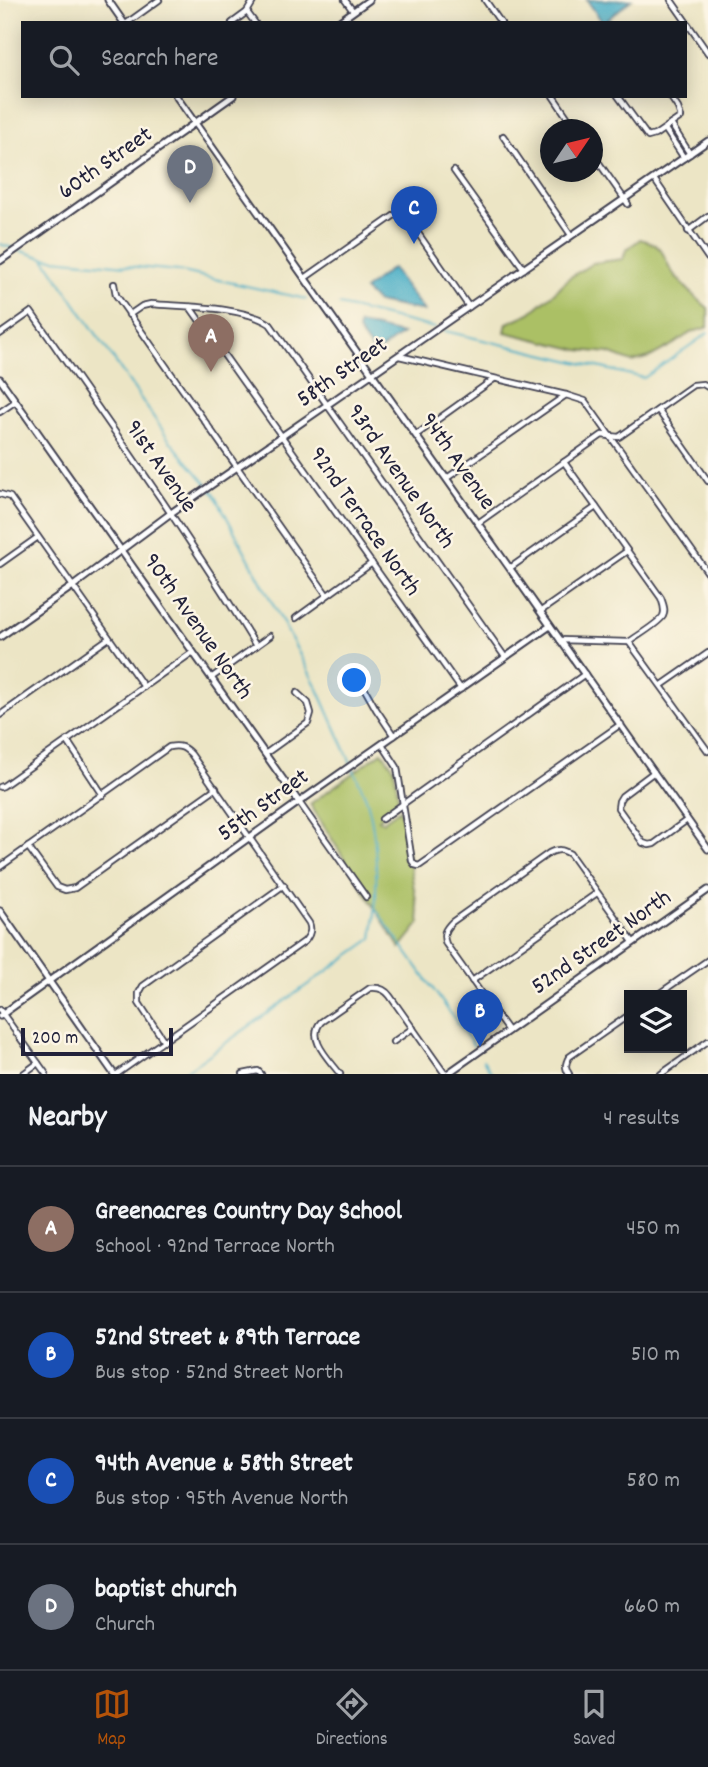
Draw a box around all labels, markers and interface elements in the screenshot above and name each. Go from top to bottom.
search box [21,21,687,98]
icon: search [45,41,83,79]
text: Search here [101,41,219,78]
street label: 60th Street [52,119,160,209]
north arrow [540,119,603,182]
pin: D [167,145,213,203]
pin: C [391,186,437,244]
pin: A [188,314,234,372]
street label: 58th Street [290,329,396,417]
street label: 93rd Avenue North [337,398,463,556]
street label: 94th Avenue [411,406,503,518]
street label: 91st Avenue [116,414,204,520]
street label: 92nd Terrace North [300,440,428,604]
street label: 90th Avenue North [134,547,260,707]
your location [337,663,371,697]
street label: 55th Street [211,761,317,851]
street label: 52nd Street North [525,882,679,1004]
pin: B [457,989,503,1047]
map controls [624,990,687,1053]
button: layers [624,990,687,1053]
scale bar [21,1025,173,1057]
text: 200 m [32,1026,78,1053]
text: Nearby [28,1098,106,1141]
text: 4 results [603,1103,680,1136]
text: Greenacres Country Day School [95,1194,402,1231]
text: A [45,1213,57,1246]
text: 450 m [626,1213,680,1246]
text: School · 92nd Terrace North [95,1231,335,1264]
text: 52nd Street & 89th Terrace [95,1320,360,1357]
text: B [46,1339,56,1372]
text: 510 m [631,1339,680,1372]
text: Bus stop · 52nd Street North [95,1357,343,1390]
text: 94th Avenue & 58th Street [95,1446,353,1483]
text: C [45,1465,57,1498]
text: 580 m [627,1465,680,1498]
text: Bus stop · 95th Avenue North [95,1483,348,1516]
text: baptist church [95,1572,237,1609]
text: D [45,1591,57,1624]
text: 660 m [624,1591,680,1624]
text: Church [95,1609,155,1642]
tab: Map [93,1685,131,1754]
tab: Directions [316,1685,388,1754]
tab: Saved [573,1685,615,1754]

